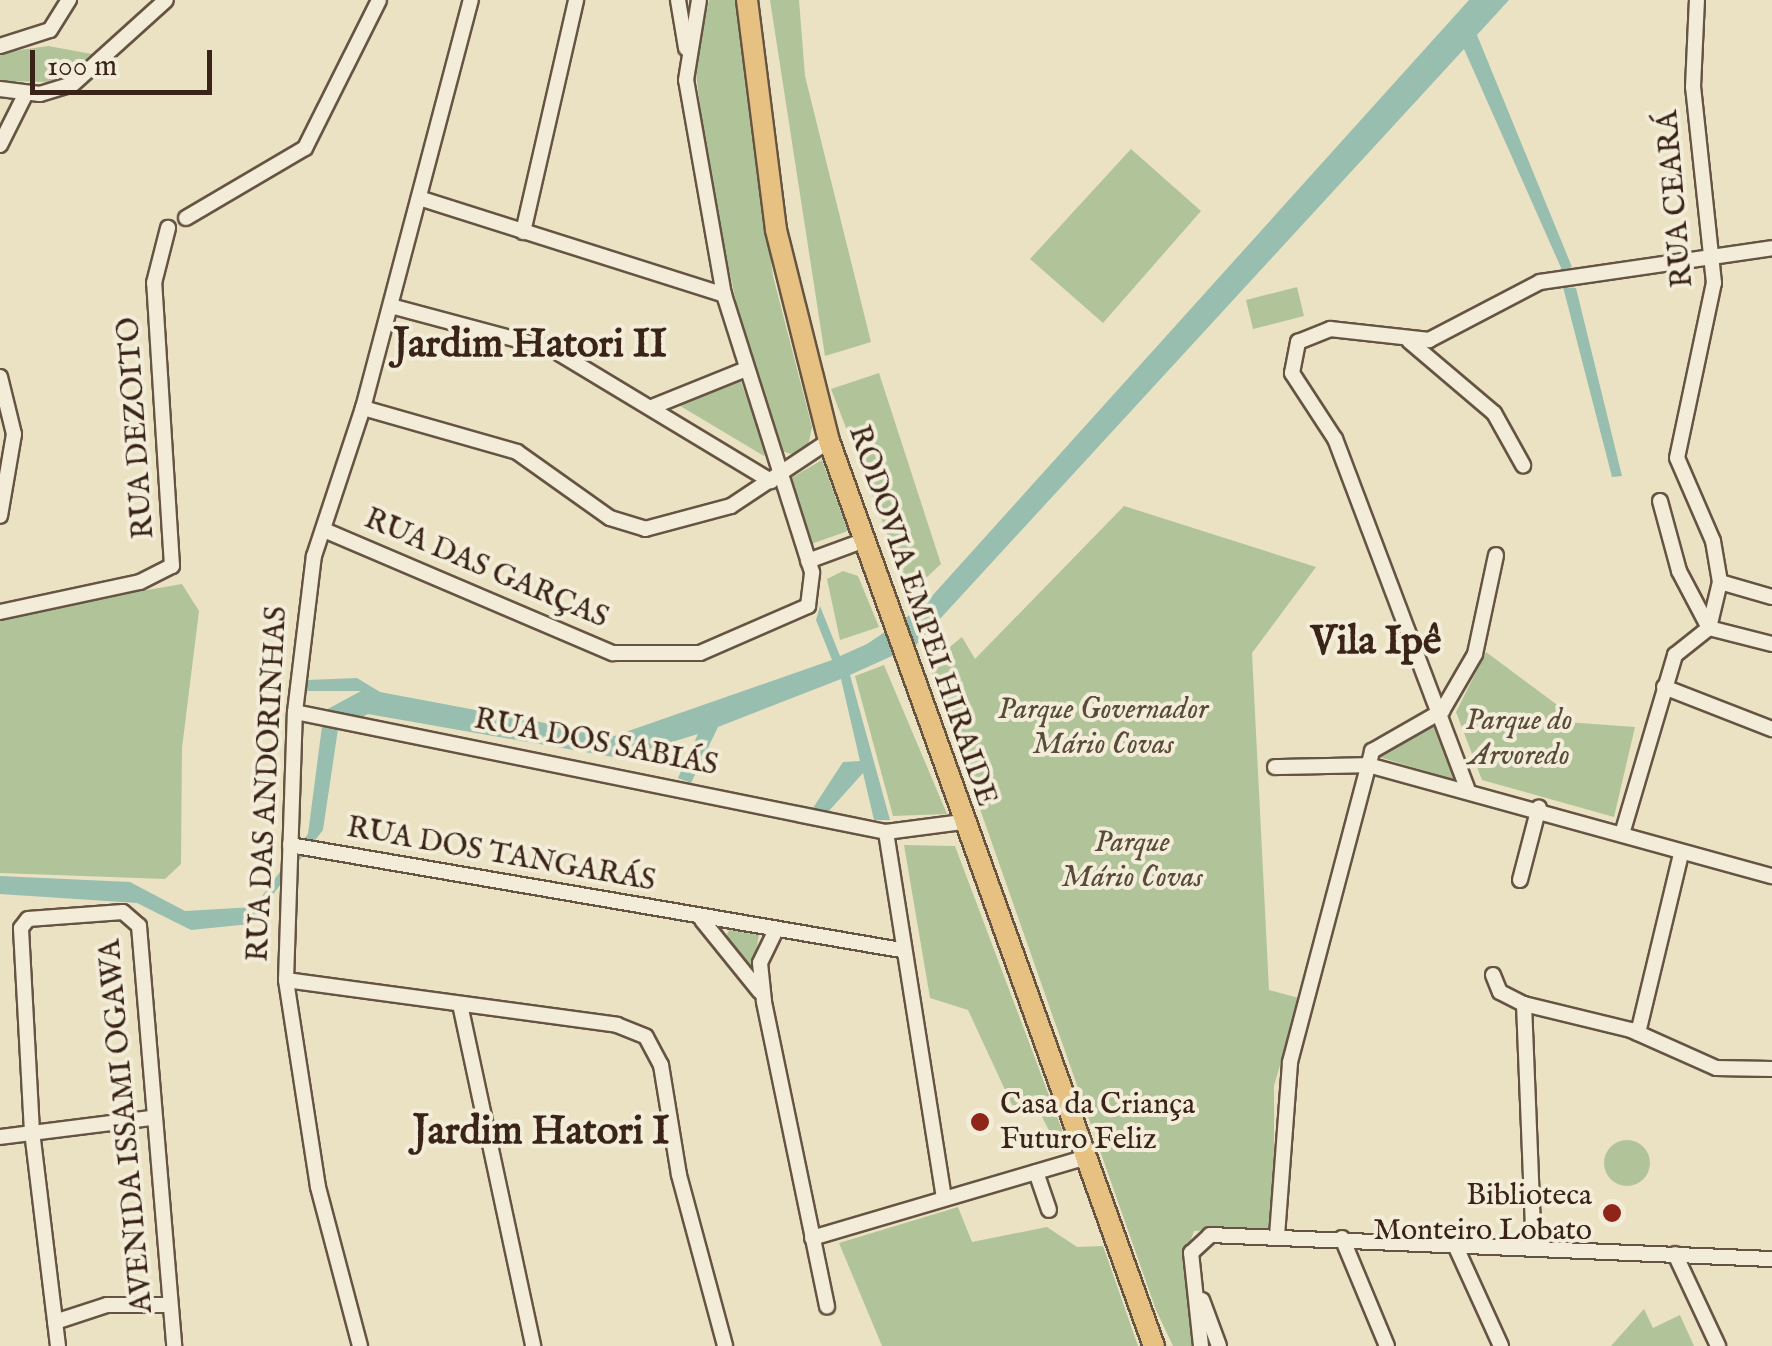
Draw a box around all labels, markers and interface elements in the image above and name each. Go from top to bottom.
scale bar [35,30,218,92]
text: 100 m [47,48,117,86]
street label: RUA CEARÁ [1650,109,1702,289]
street label: RUA DEZOITO [111,316,163,540]
district label: Jardim Hatori II [393,322,667,370]
street label: RODOVIA EMPEI HIRAIDE [840,421,1004,811]
street label: RUA DAS GARÇAS [359,501,613,637]
street label: RUA DAS ANDORINHAS [241,605,295,963]
district label: Vila Ipê [1311,619,1441,667]
park label: Parque Governador Mário Covas [998,692,1208,762]
street label: RUA DOS SABIÁS [471,702,721,784]
park label: Parque do Arvoredo [1465,703,1573,774]
street label: RUA DOS TANGARÁS [344,810,658,900]
park label: Parque Mário Covas [1061,825,1203,896]
street label: AVENIDA ISSAMI OGAWA [93,938,161,1314]
place label: Casa da Criança Futuro Feliz [1000,1087,1195,1158]
district label: Jardim Hatori I [413,1109,669,1157]
marker: Casa da Criança Futuro Feliz [969,1111,991,1133]
place label: Biblioteca Monteiro Lobato [1373,1178,1592,1248]
marker: Biblioteca Monteiro Lobato [1601,1202,1623,1224]

